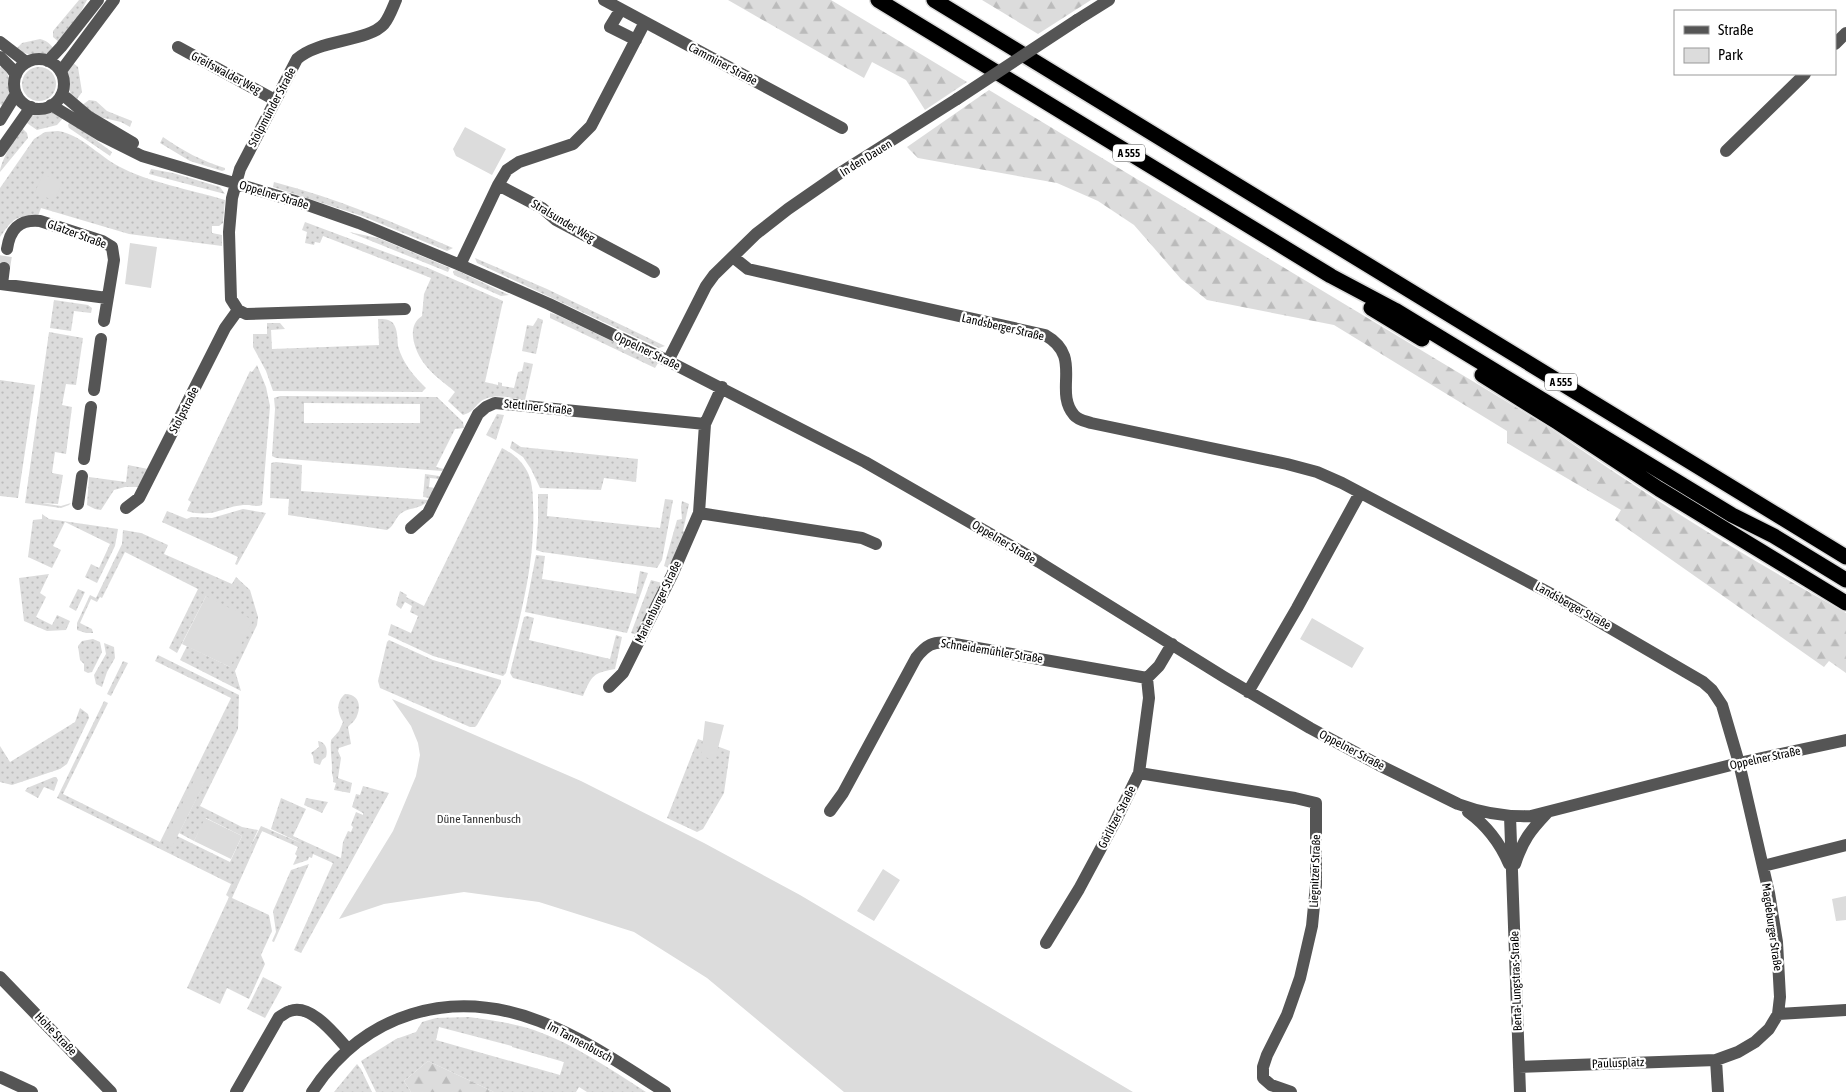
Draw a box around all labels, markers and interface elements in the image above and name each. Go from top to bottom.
legend [1674,10,1836,75]
text: Straße [1718,21,1754,38]
street label: Camminer Straße [686,40,760,88]
text: Park [1718,46,1743,63]
street label: Greifswalder Weg [189,49,264,98]
street label: Stolpmünder Straße [245,65,299,149]
street label: In den Dauen [837,137,895,179]
road number: A 555 [1113,144,1145,162]
street label: Oppelner Straße [238,178,310,212]
street label: Stralsunder Weg [529,197,598,246]
street label: Glatzer Straße [46,217,108,251]
street label: Landsberger Straße [960,311,1046,343]
street label: Oppelner Straße [612,329,682,373]
road number: A 555 [1545,374,1577,391]
street label: Stolpstraße [166,384,202,436]
street label: Stettiner Straße [503,396,573,418]
street label: Oppelner Straße [970,517,1038,567]
street label: Marienburger Straße [632,559,684,645]
street label: Landsberger Straße [1533,579,1613,633]
street label: Schneidemühler Straße [940,636,1044,666]
street label: Oppelner Straße [1317,727,1387,773]
street label: Oppelner Straße [1728,744,1802,772]
street label: Görlitzer Straße [1095,783,1139,851]
park label: Düne Tannenbusch [437,812,521,826]
street label: Liegnitzer Straße [1307,834,1323,908]
street label: Magdeburger Straße [1759,882,1785,972]
street label: Berta-Lungstras-Straße [1507,931,1525,1031]
street label: Hohe Straße [32,1010,80,1058]
street label: Im Tannenbusch [545,1019,615,1065]
street label: Paulusplatz [1592,1055,1645,1071]

